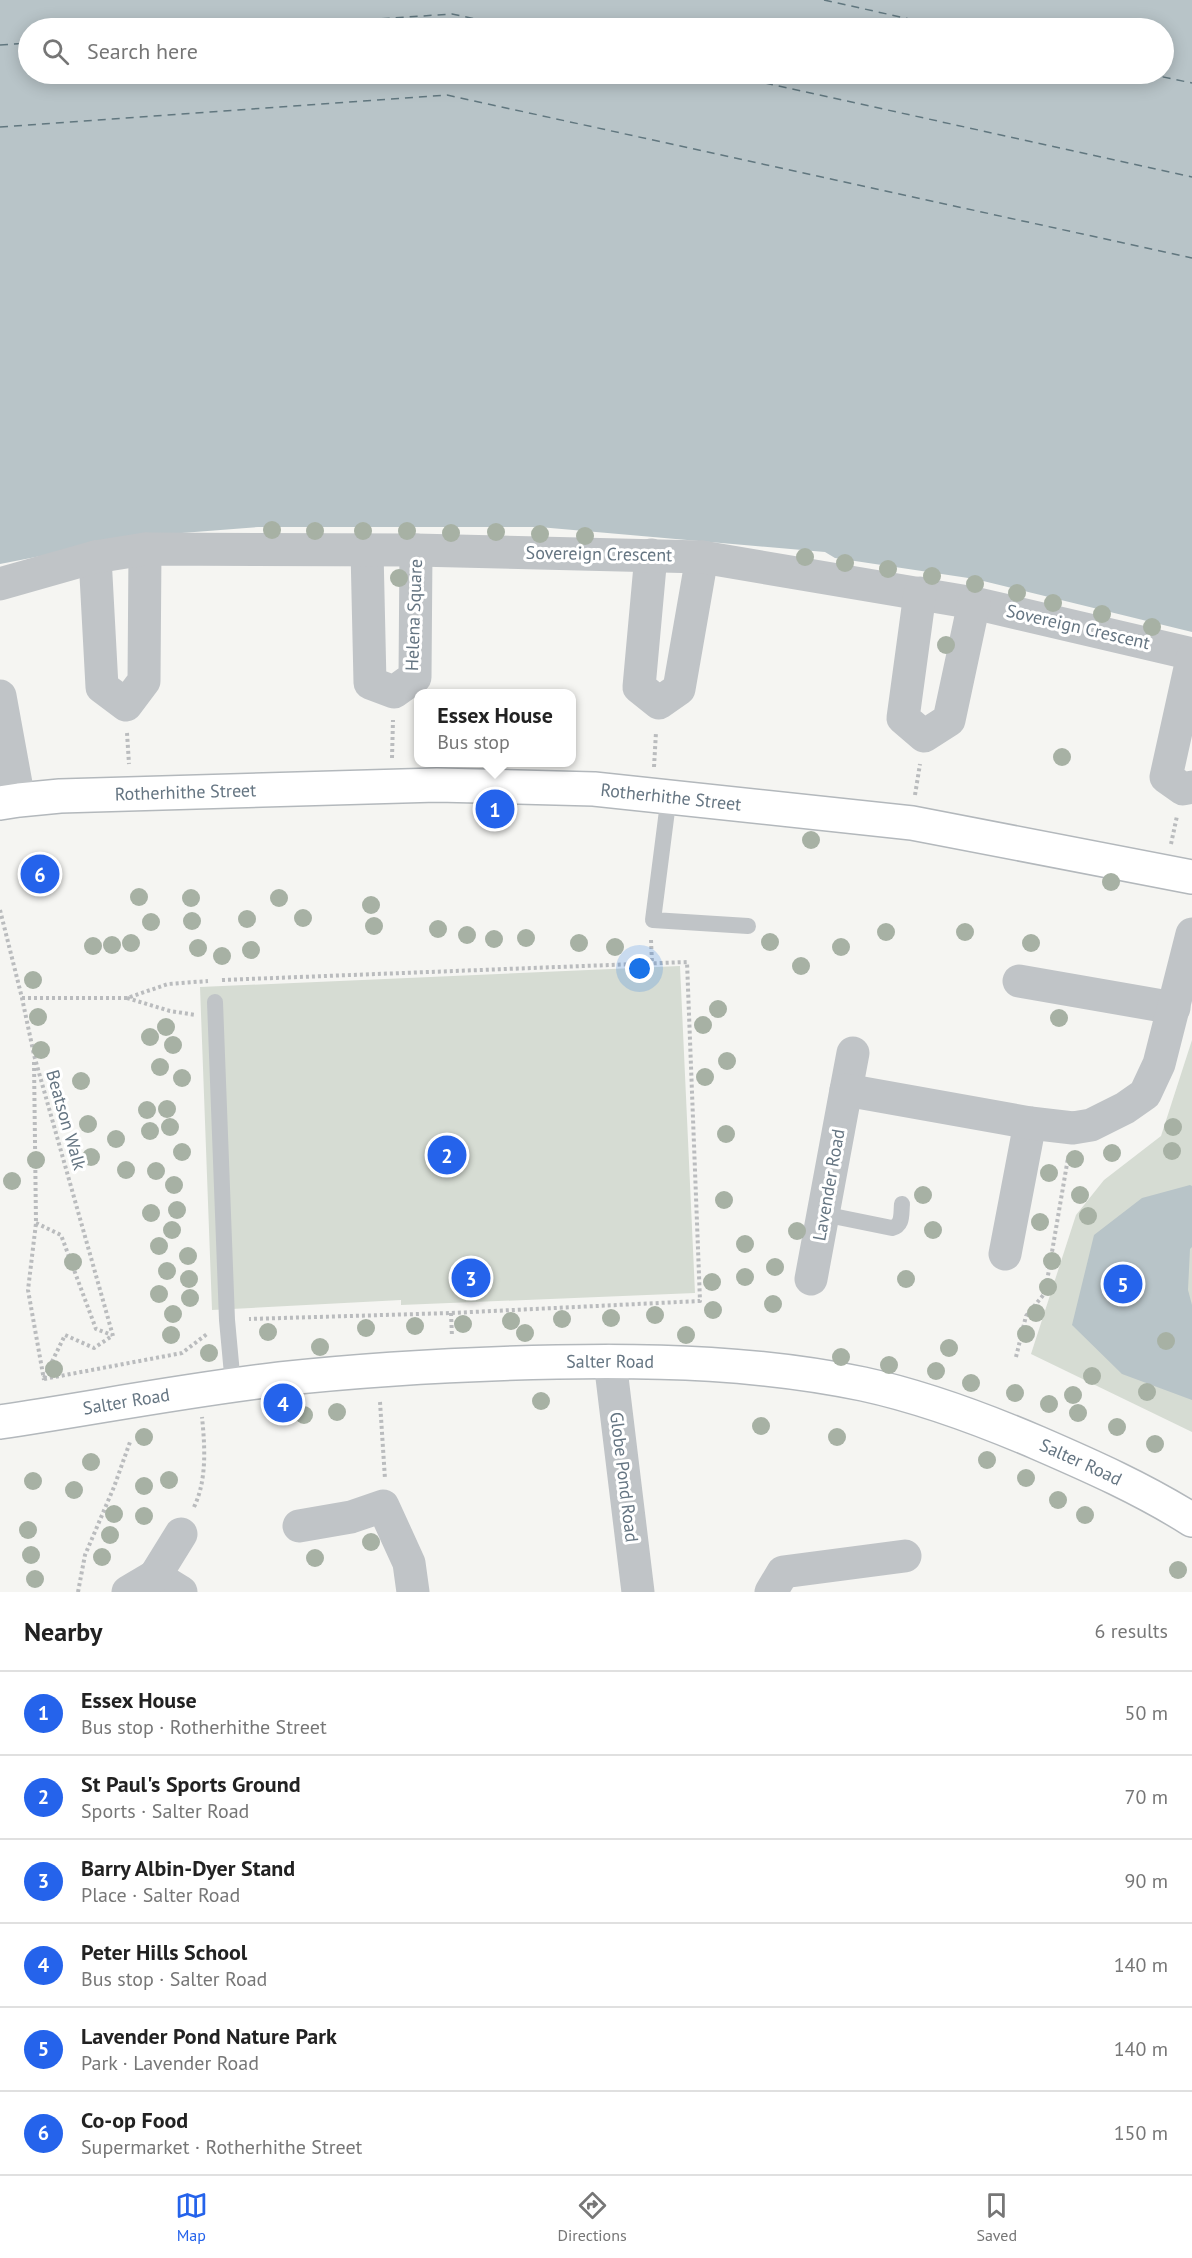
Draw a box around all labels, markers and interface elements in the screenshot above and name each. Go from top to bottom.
search box [18,18,1174,84]
icon: search [39,35,72,68]
text: Search here [87,37,198,65]
street label: Sovereign Crescent [525,541,673,566]
street label: Helena Square [400,558,427,672]
street label: Sovereign Crescent [1004,599,1152,654]
popup [414,689,576,767]
text: Essex House [437,701,553,729]
text: Bus stop [437,729,510,755]
street label: Rotherhithe Street [114,778,257,805]
street label: Rotherhithe Street [599,778,742,816]
pin: 1 [476,786,514,832]
pin: 6 [20,852,60,896]
your location [625,954,654,983]
street label: Beatson Walk [41,1067,92,1173]
street label: Lavender Road [807,1127,850,1243]
pin: 2 [428,1132,466,1178]
pin: 3 [452,1256,490,1300]
pin: 5 [1104,1262,1142,1306]
street label: Salter Road [566,1349,654,1373]
pin: 4 [264,1380,302,1426]
street label: Salter Road [81,1383,171,1420]
street label: Globe Pond Road [605,1410,644,1543]
street label: Salter Road [1036,1433,1126,1490]
text: Nearby [24,1615,102,1648]
text: 6 results [1095,1618,1168,1644]
text: Essex House [81,1686,197,1714]
text: 1 [38,1700,49,1726]
text: 50 m [1125,1700,1168,1726]
text: Bus stop · Rotherhithe Street [81,1714,327,1740]
text: St Paul's Sports Ground [81,1770,301,1798]
text: 2 [38,1784,49,1810]
text: 70 m [1125,1784,1168,1810]
text: Sports · Salter Road [81,1798,249,1824]
text: Barry Albin-Dyer Stand [81,1854,295,1882]
text: 3 [38,1868,49,1894]
text: 90 m [1125,1868,1168,1894]
text: Place · Salter Road [81,1882,240,1908]
text: Peter Hills School [81,1938,247,1966]
text: 4 [38,1952,49,1978]
text: 140 m [1114,1952,1168,1978]
text: Bus stop · Salter Road [81,1966,267,1992]
text: Lavender Pond Nature Park [81,2022,337,2050]
text: 5 [38,2036,49,2062]
text: 140 m [1114,2036,1168,2062]
text: Park · Lavender Road [81,2050,259,2076]
text: Co-op Food [81,2106,188,2134]
text: 6 [38,2120,49,2146]
text: 150 m [1114,2120,1168,2146]
text: Supermarket · Rotherhithe Street [81,2134,362,2160]
tab: Map [175,2189,208,2245]
tab: Directions [558,2189,627,2245]
tab: Saved [976,2189,1017,2245]

